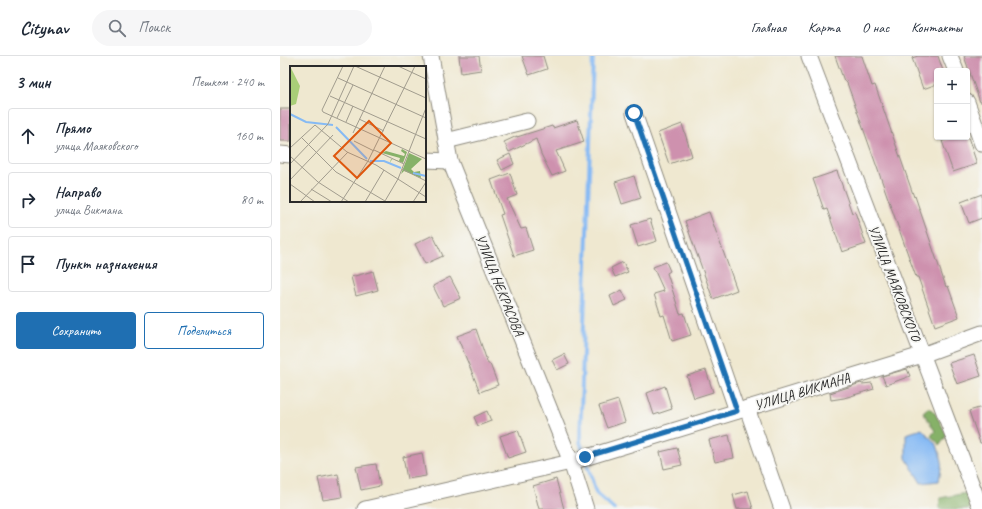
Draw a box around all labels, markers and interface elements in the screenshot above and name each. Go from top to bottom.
search box [92,10,372,46]
text: Citynav [20,16,68,40]
icon: search [106,17,128,39]
text: Поиск [138,18,170,37]
text: Главная [751,19,786,36]
text: Карта [808,19,840,36]
text: О нас [862,19,889,36]
text: Контакты [911,19,962,36]
inset map [290,66,426,202]
map controls [934,68,970,140]
button: + [934,68,970,104]
text: 3 мин [16,72,51,93]
text: Пешком · 240 m [191,74,264,90]
route start [625,104,643,122]
button: − [934,104,970,140]
text: Прямо [55,119,91,138]
icon: ahead [17,125,39,147]
text: 160 m [235,128,263,144]
text: улица Маяковского [55,138,138,154]
text: Направо [55,183,101,202]
icon: right [17,189,39,211]
text: 80 m [241,192,263,208]
text: улица Викмана [55,202,122,218]
street label: УЛИЦА МАЯКОВСКОГО [865,223,925,345]
street label: УЛИЦА НЕКРАСОВА [471,232,528,339]
icon: arrive [17,253,39,275]
text: Пункт назначения [55,255,157,274]
button: Сохранить [16,312,136,349]
button: Поделиться [144,312,264,349]
street label: УЛИЦА ВИКМАНА [752,369,853,414]
route end [576,448,594,466]

